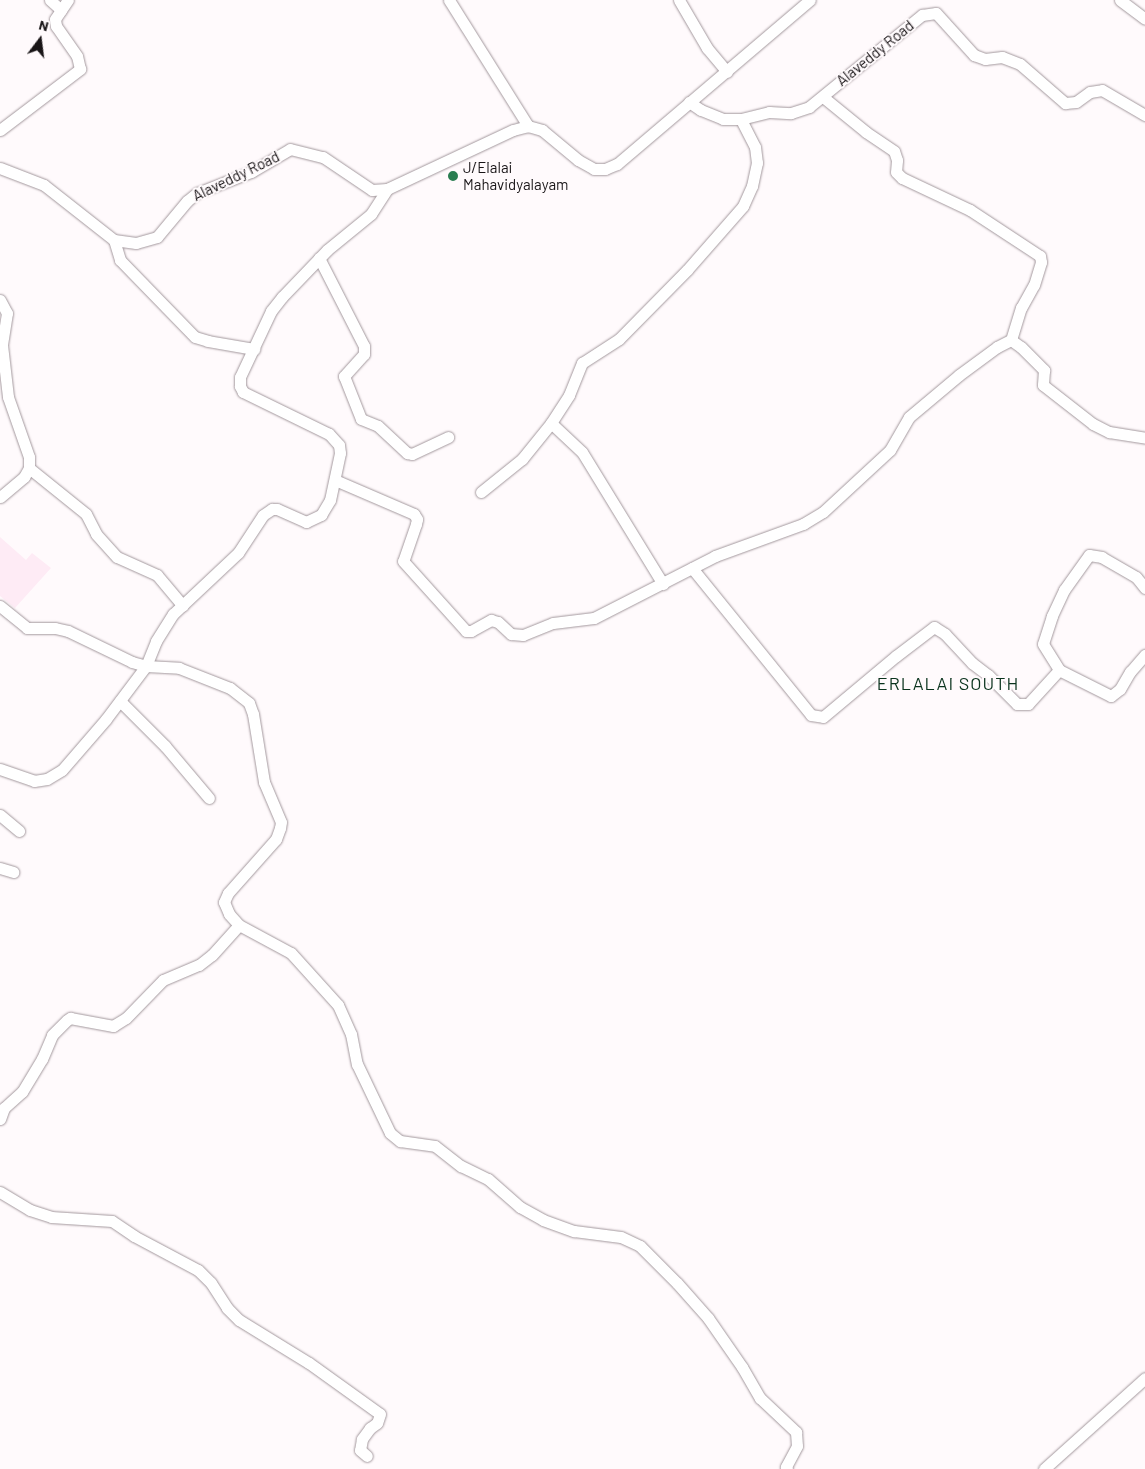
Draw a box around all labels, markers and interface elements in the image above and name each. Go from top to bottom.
north arrow [15,15,65,65]
text: N [37,16,51,34]
street label: Alaveddy Road [833,16,917,90]
street label: Alaveddy Road [190,147,282,205]
place label: J/Elalai Mahavidyalayam [463,158,568,193]
marker: J/Elalai Mahavidyalayam [447,170,459,182]
district label: ERLALAI SOUTH [875,672,1021,694]

